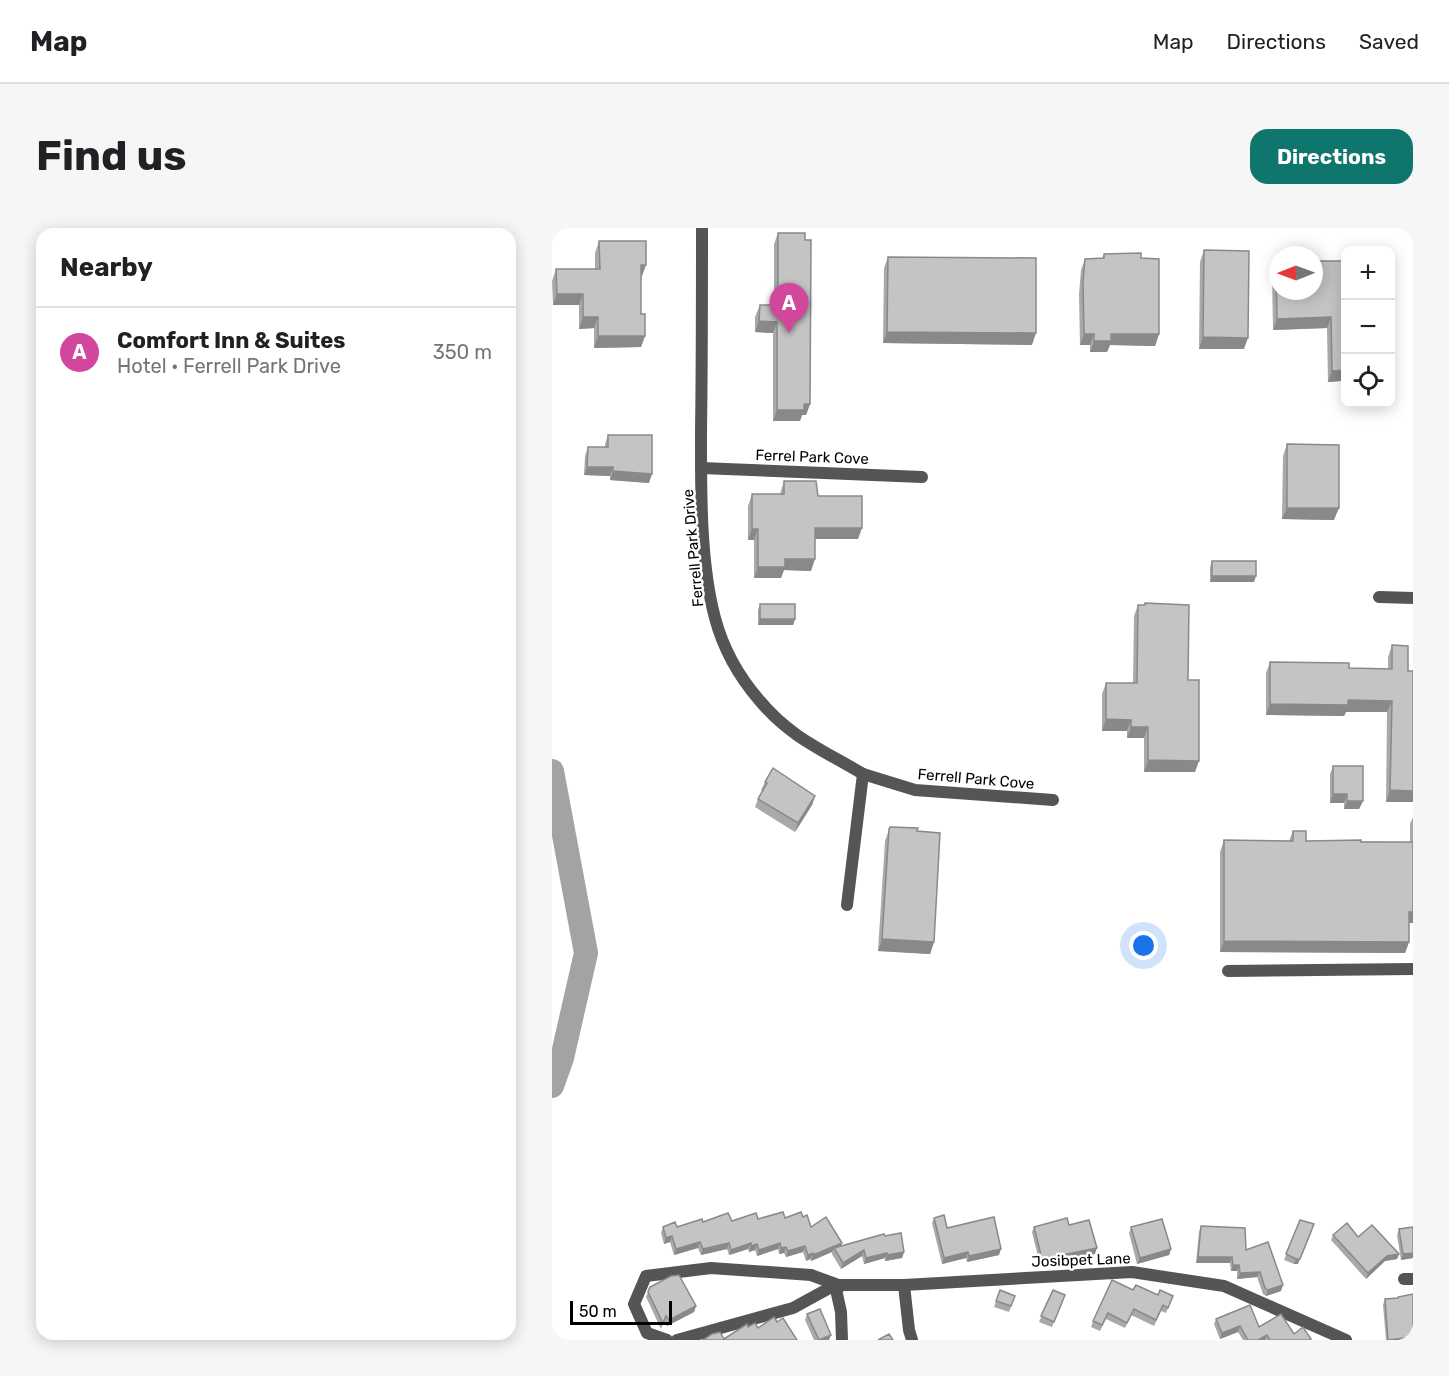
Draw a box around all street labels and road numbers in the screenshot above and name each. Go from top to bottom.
street label: Ferrel Park Cove [755,446,869,468]
street label: Ferrell Park Drive [679,488,707,608]
street label: Ferrell Park Cove [917,765,1035,793]
street label: Josibpet Lane [1031,1249,1131,1271]

